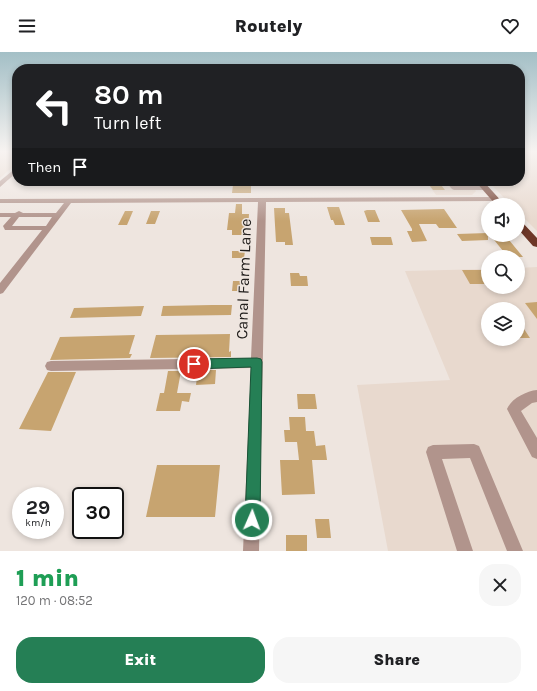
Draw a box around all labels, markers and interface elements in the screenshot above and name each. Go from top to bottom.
icon: menu [16,15,38,37]
text: Routely [235,15,302,37]
icon: heart [499,15,521,37]
text: 80 m [94,78,163,111]
icon: left [28,80,80,132]
text: Turn left [94,112,162,134]
icon: arrive [69,156,91,178]
text: Then [28,158,61,176]
map controls [481,198,525,346]
button: sound [481,198,525,242]
street label: Canal Farm Lane [232,218,255,340]
button: search [481,250,525,294]
button: layers [481,302,525,346]
pin [177,347,211,381]
icon: arrive [183,353,205,375]
speed limit sign: 30 [72,487,124,539]
text: 29 [26,496,50,519]
position arrow [231,499,273,541]
text: km/h [25,517,51,529]
text: 1 min [16,564,79,592]
button: close [479,564,521,606]
text: 120 m · 08:52 [16,593,93,608]
button: Exit [16,637,265,683]
button: Share [273,637,521,683]

